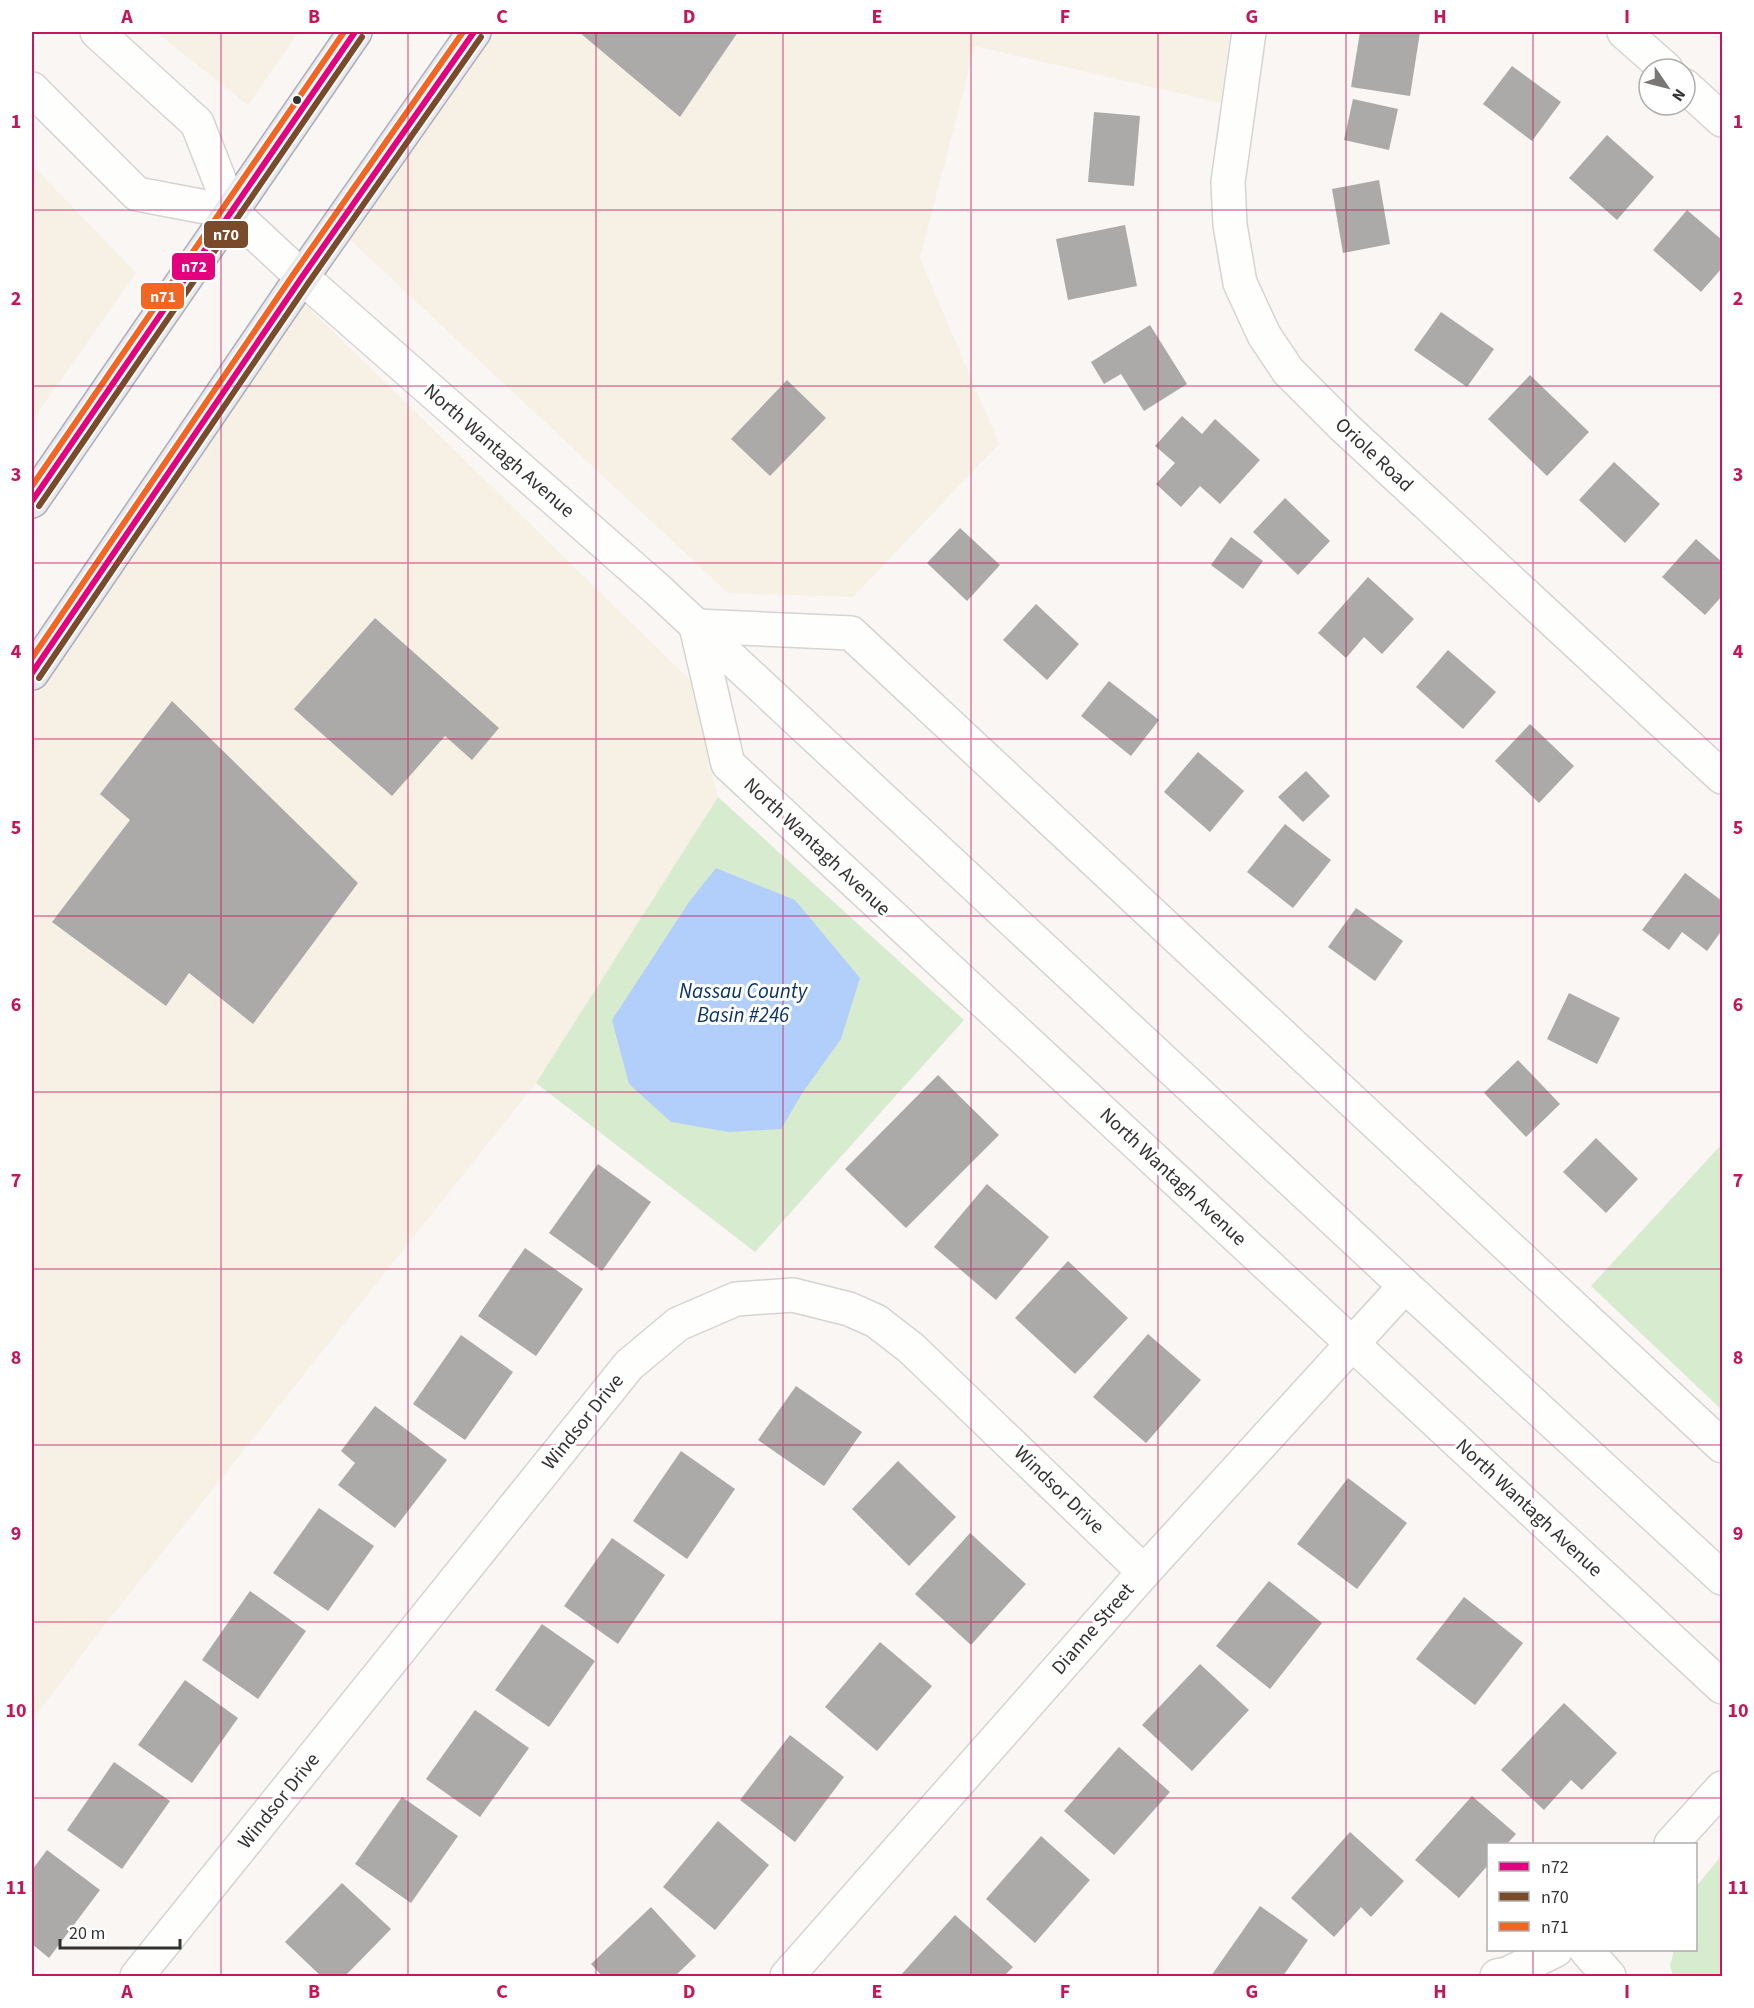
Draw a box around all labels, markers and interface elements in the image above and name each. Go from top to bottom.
text: A [120,3,133,31]
text: B [308,3,320,31]
text: C [496,3,508,31]
text: D [683,3,695,31]
text: E [872,3,882,31]
text: F [1060,3,1070,31]
text: G [1246,3,1258,31]
text: H [1433,3,1447,31]
text: I [1624,3,1630,31]
north arrow [1637,57,1697,117]
text: N [1666,84,1691,106]
unlabelled marker [291,94,303,106]
text: 1 [11,108,21,136]
text: 1 [1733,108,1743,136]
line badge: n70 [203,220,249,249]
text: n70 [213,224,239,246]
line badge: n72 [171,252,216,281]
text: n72 [181,256,207,278]
line badge: n71 [140,282,185,310]
text: 2 [11,285,21,313]
text: 2 [1733,285,1743,313]
text: n71 [150,286,176,308]
street label: North Wantagh Avenue [417,378,581,525]
street label: Oriole Road [1329,411,1419,499]
text: 3 [11,461,21,489]
text: 3 [1733,461,1743,489]
text: 4 [11,638,22,666]
text: 4 [1733,638,1744,666]
street label: North Wantagh Avenue [737,771,897,923]
text: 5 [11,814,21,842]
text: 5 [1733,814,1743,842]
water label: Nassau County Basin #246 [679,976,809,1030]
text: 6 [11,991,21,1019]
text: 6 [1733,991,1743,1019]
street label: North Wantagh Avenue [1093,1101,1253,1253]
text: 7 [11,1167,21,1195]
text: 7 [1733,1167,1743,1195]
text: 8 [11,1344,21,1372]
text: 8 [1733,1344,1743,1372]
street label: Windsor Drive [536,1368,630,1476]
street label: North Wantagh Avenue [1449,1432,1609,1584]
street label: Windsor Drive [1007,1440,1111,1540]
text: 9 [11,1520,21,1548]
text: 9 [1733,1520,1743,1548]
street label: Dianne Street [1045,1577,1141,1681]
text: 10 [5,1697,27,1725]
text: 10 [1727,1697,1749,1725]
street label: Windsor Drive [232,1747,326,1855]
legend [1487,1843,1697,1951]
text: n72 [1541,1855,1569,1880]
text: 11 [5,1874,27,1902]
text: 11 [1727,1874,1749,1902]
text: n70 [1541,1885,1569,1910]
scale bar [60,1912,180,1950]
text: n71 [1541,1915,1569,1940]
text: 20 m [69,1921,105,1946]
text: A [120,1978,133,2006]
text: B [308,1978,320,2006]
text: C [496,1978,508,2006]
text: D [683,1978,695,2006]
text: E [872,1978,882,2006]
text: F [1060,1978,1070,2006]
text: G [1246,1978,1258,2006]
text: H [1433,1978,1447,2006]
text: I [1624,1978,1630,2006]

